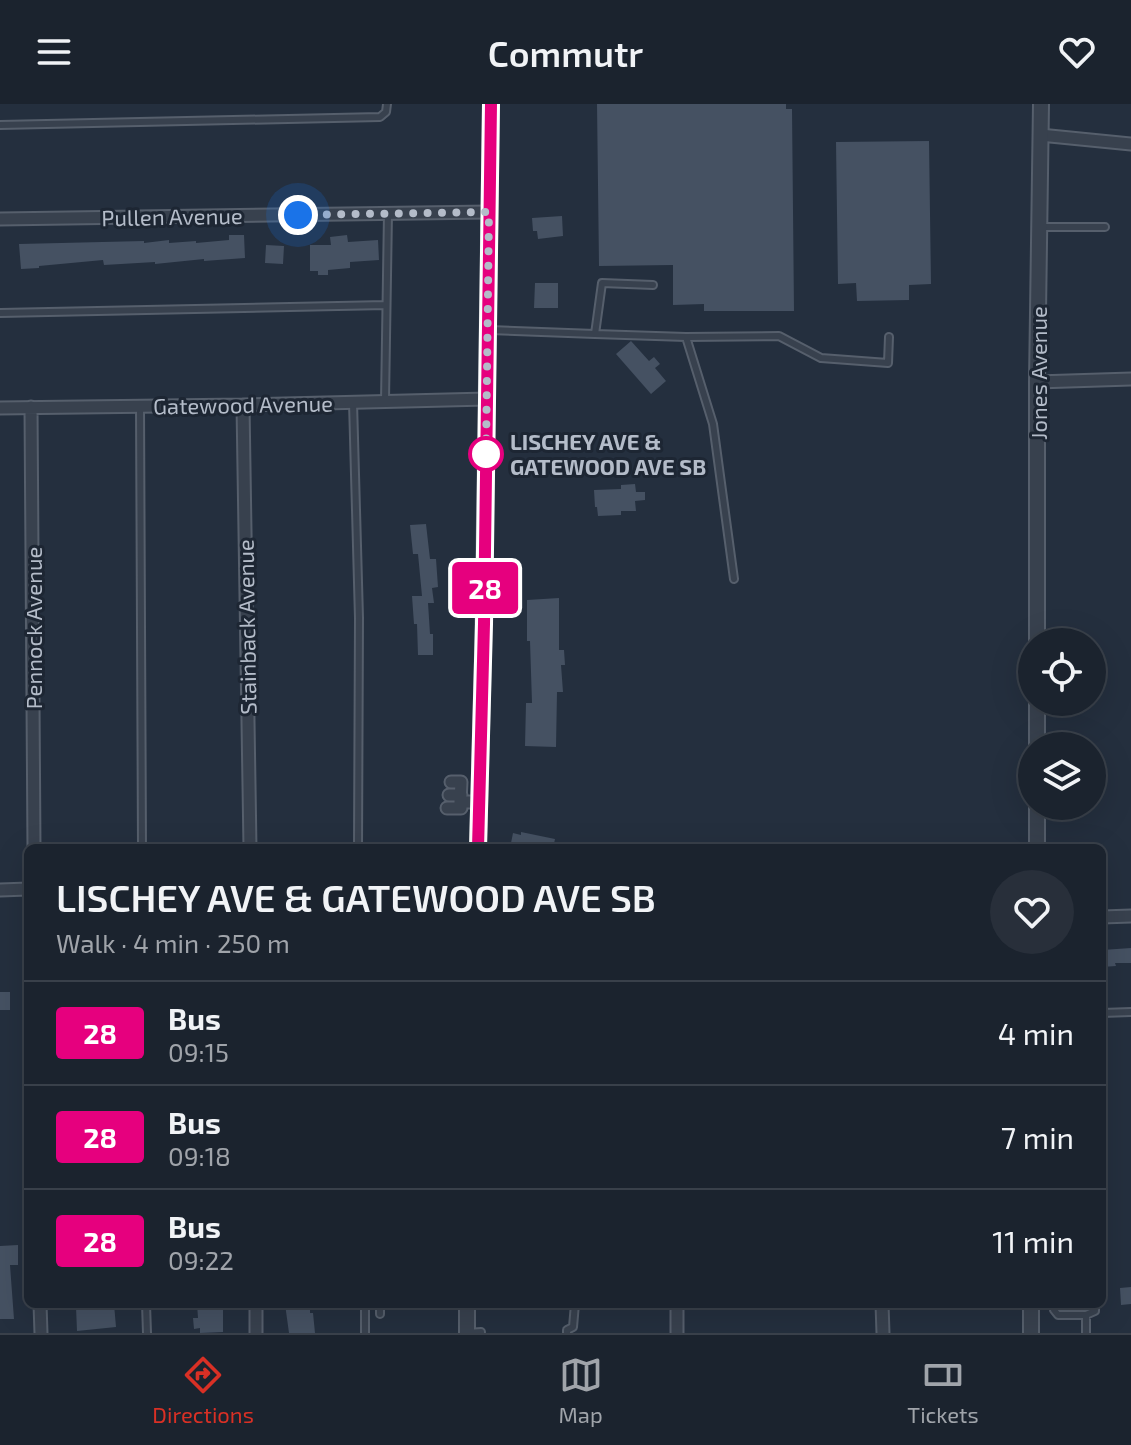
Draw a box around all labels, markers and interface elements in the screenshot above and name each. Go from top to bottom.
icon: menu [32,30,76,74]
icon: heart [1055,30,1099,74]
text: Commutr [488,31,643,74]
your location [278,195,318,235]
street label: Pullen Avenue [101,202,243,230]
street label: Jones Avenue [1025,306,1051,440]
street label: Gatewood Avenue [153,389,333,419]
place label: LISCHEY AVE & GATEWOOD AVE SB [510,428,706,479]
marker: LISCHEY AVE & GATEWOOD AVE SB [469,437,503,471]
street label: Stainback Avenue [231,539,261,715]
street label: Pennock Avenue [20,547,46,709]
line badge: 28 [449,562,521,614]
text: 28 [468,571,502,605]
map controls [1018,628,1106,820]
button: locate [1018,628,1106,716]
button: layers [1018,732,1106,820]
button: heart [990,870,1074,954]
text: LISCHEY AVE & GATEWOOD AVE SB [56,874,656,920]
text: Walk · 4 min · 250 m [56,927,290,958]
text: Bus [168,1000,221,1036]
text: 4 min [998,1015,1074,1051]
text: 28 [83,1016,117,1050]
text: 09:15 [168,1036,229,1067]
text: Bus [168,1104,221,1140]
text: 7 min [1001,1119,1074,1155]
text: 28 [83,1120,117,1154]
text: 09:18 [168,1140,231,1171]
text: Bus [168,1208,221,1244]
text: 11 min [992,1223,1074,1259]
text: 28 [83,1224,117,1258]
text: 09:22 [168,1244,234,1275]
tab: Directions [152,1353,254,1427]
tab: Map [559,1353,603,1427]
tab: Tickets [907,1353,979,1427]

